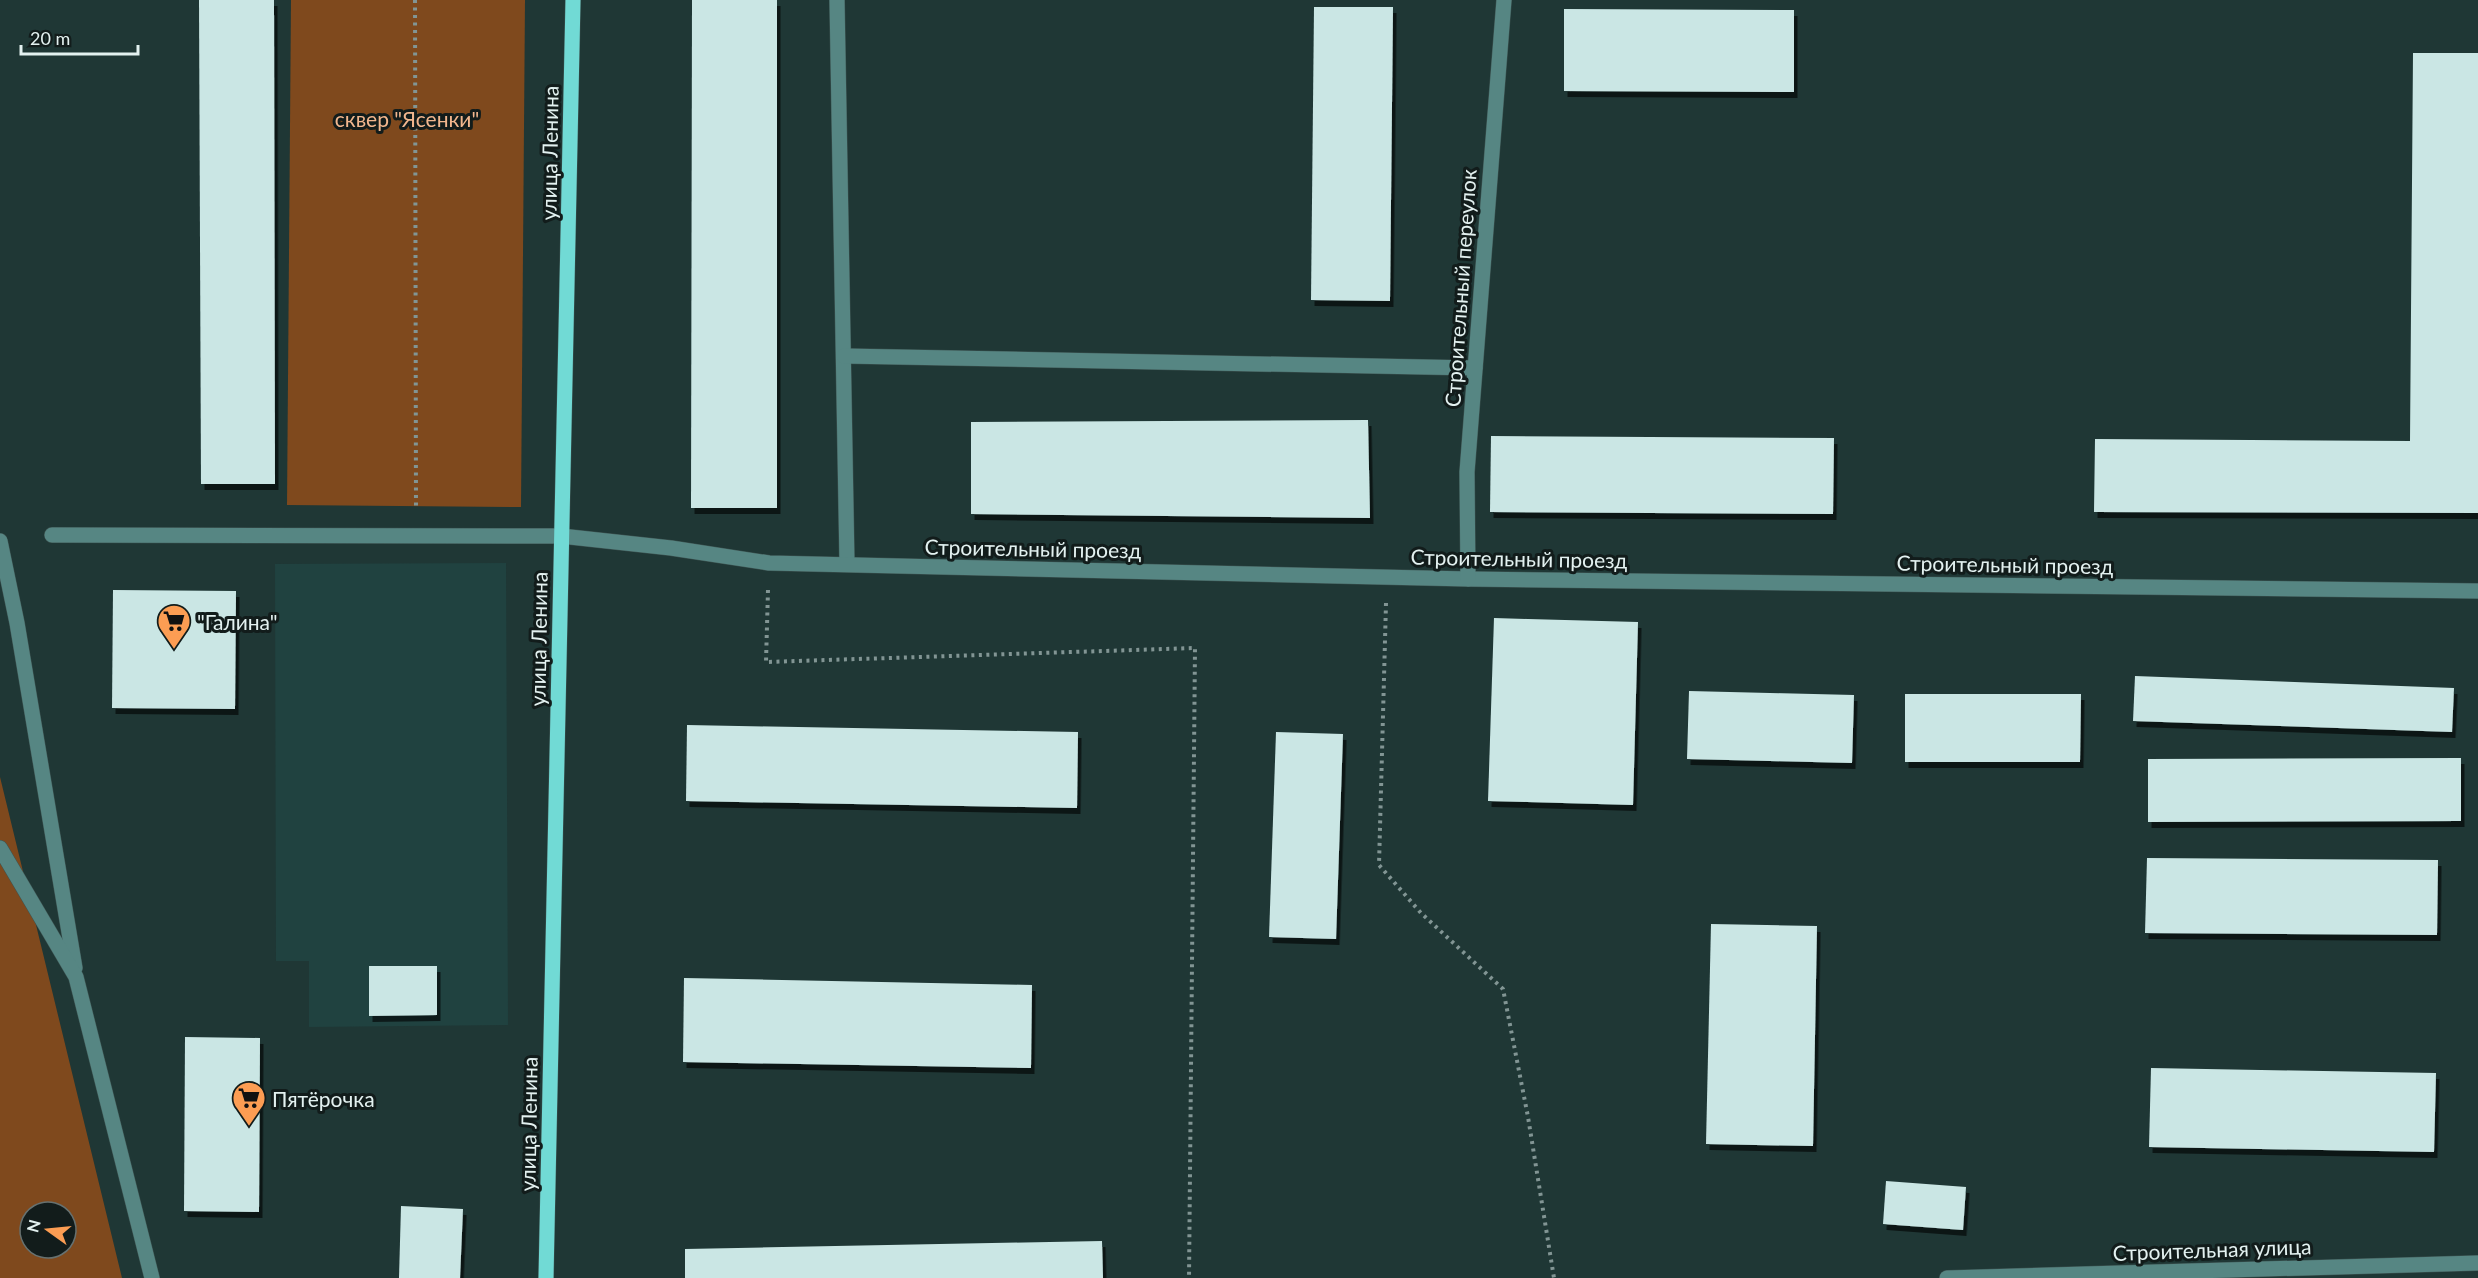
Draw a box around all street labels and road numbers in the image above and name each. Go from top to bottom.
street label: улица Ленина [535,85,563,221]
street label: Строительный переулок [1439,168,1481,408]
street label: Строительный проезд [924,534,1142,562]
street label: Строительный проезд [1410,544,1628,572]
street label: Строительный проезд [1896,550,2114,578]
street label: улица Ленина [524,571,552,707]
street label: улица Ленина [514,1056,542,1192]
street label: Строительная улица [2112,1233,2312,1265]

